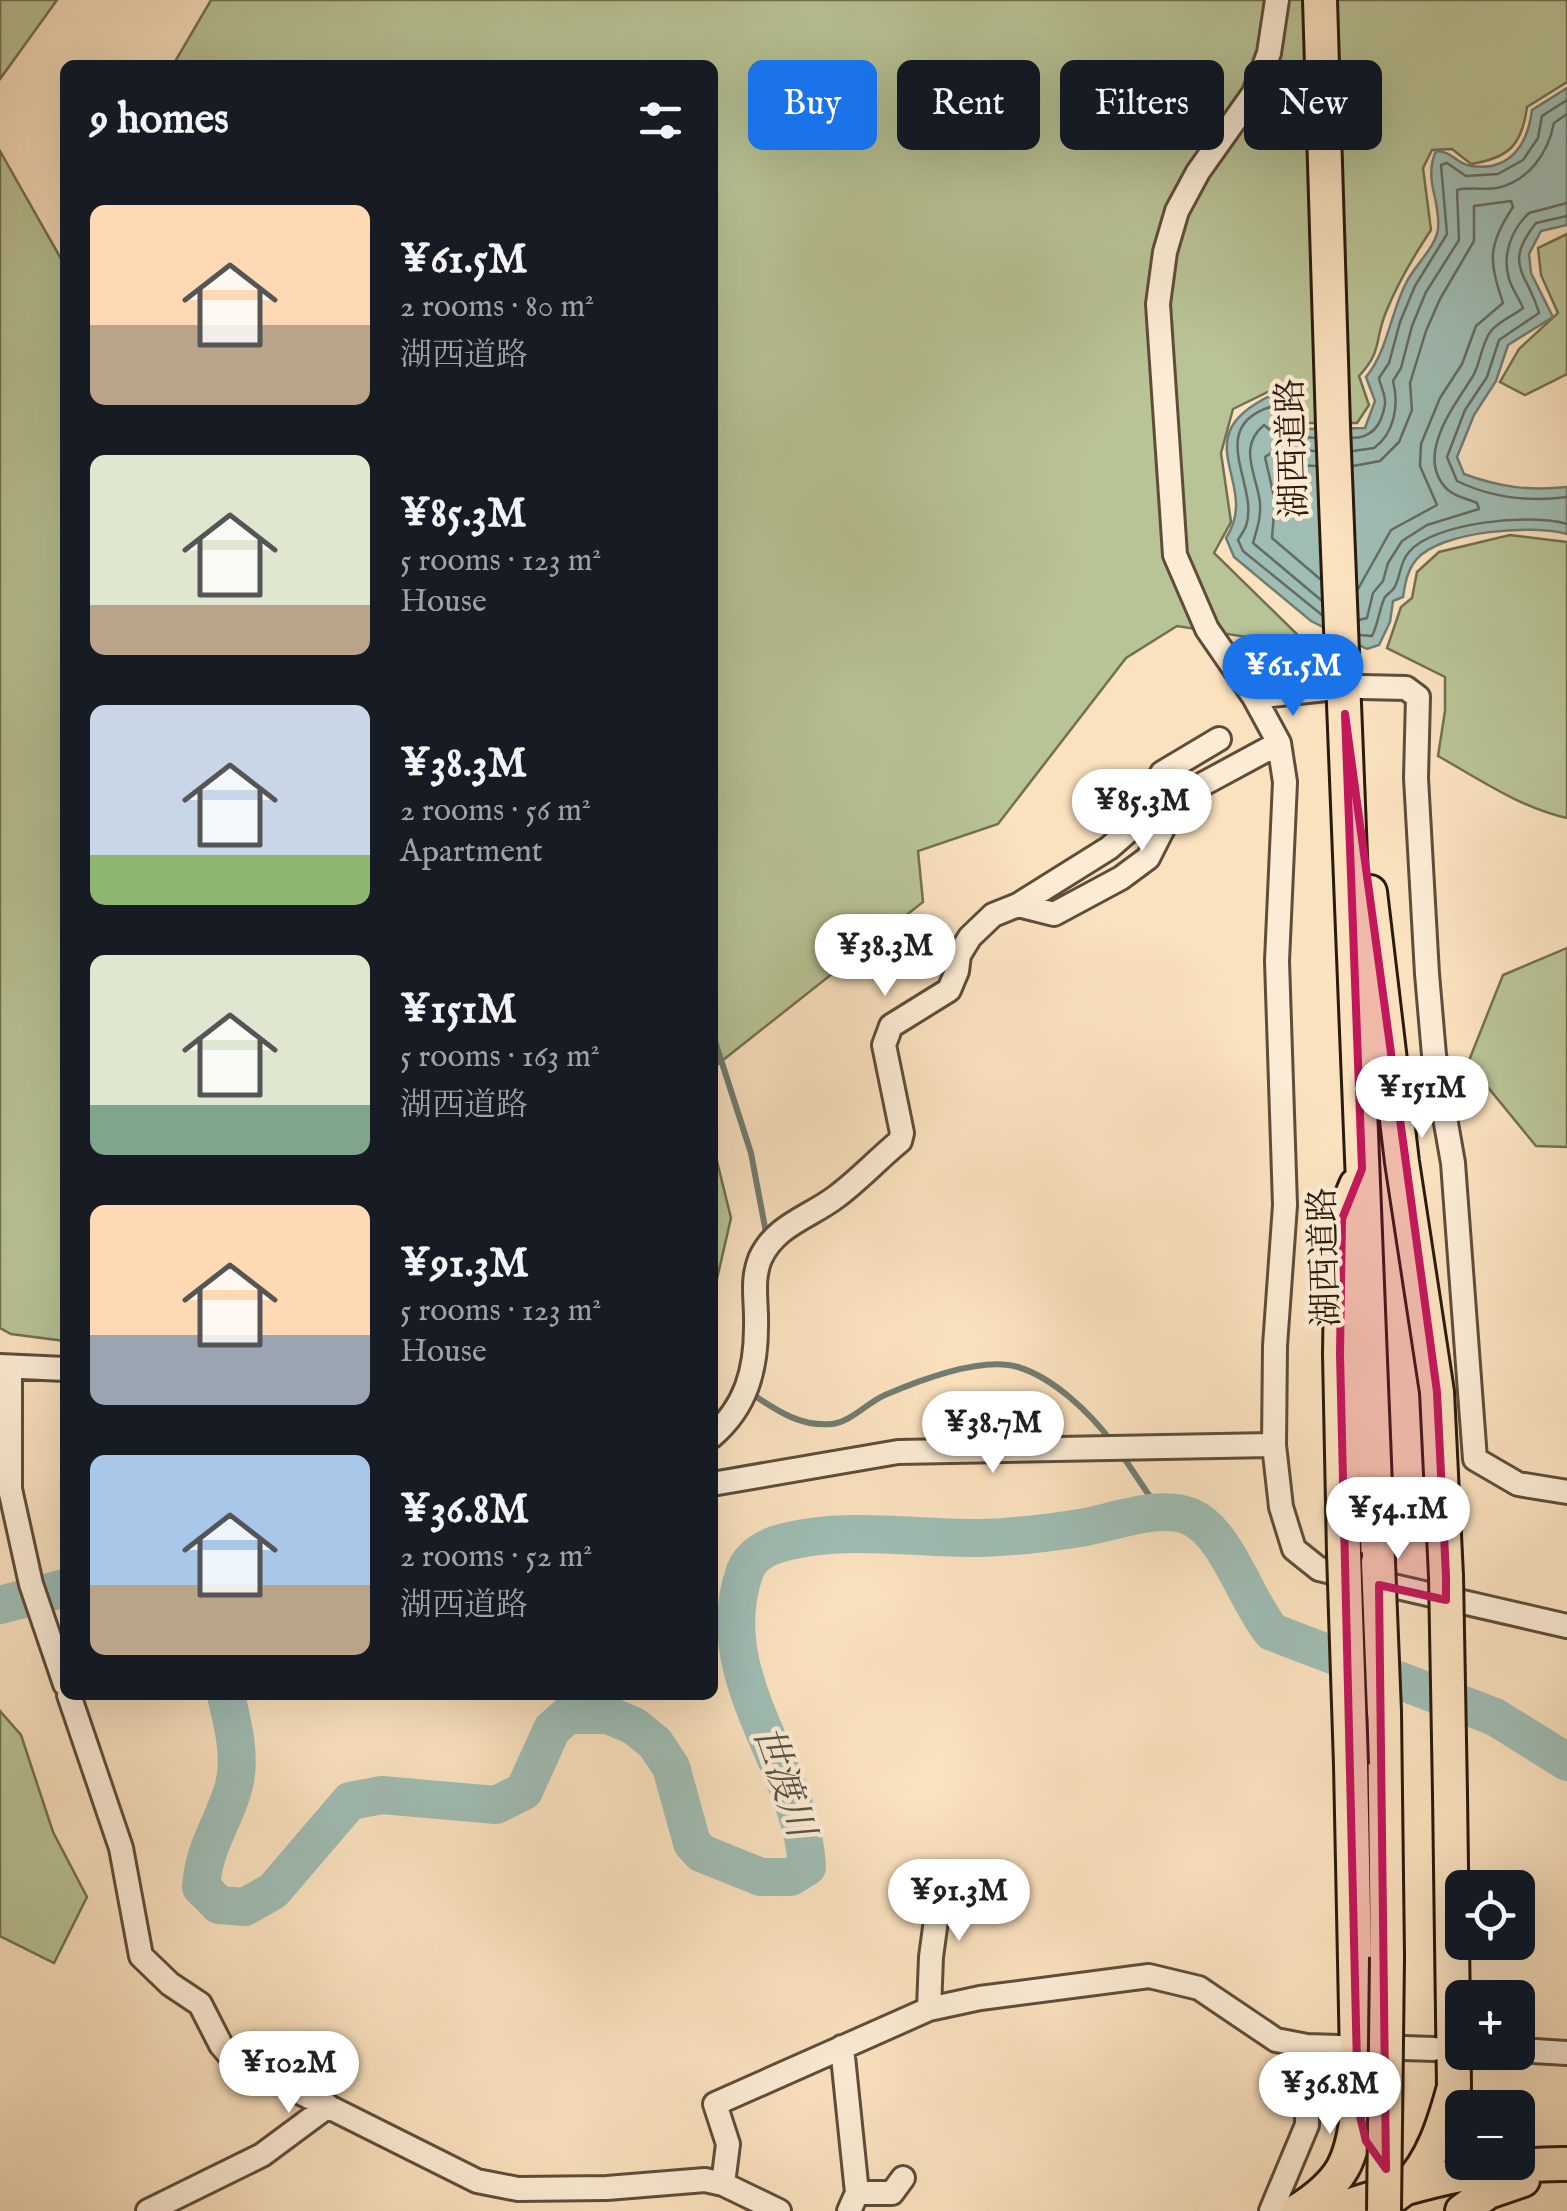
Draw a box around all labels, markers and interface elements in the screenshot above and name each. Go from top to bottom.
chip: Buy [748,60,877,150]
chip: Rent [897,60,1040,150]
chip: Filters [1060,60,1224,150]
chip: New [1244,60,1382,150]
icon: filters [633,93,688,148]
text: 9 homes [90,94,229,147]
text: ¥61.5M [400,234,527,287]
icon: home [170,245,290,365]
text: 2 rooms · 80 m² [400,287,594,328]
text: 湖西道路 [400,336,528,377]
street label: 湖西道路 [1269,377,1319,519]
text: ¥85.3M [400,488,527,541]
icon: home [170,495,290,615]
text: 5 rooms · 123 m² [400,541,601,582]
text: House [400,582,487,623]
pin: ¥61.5M [1212,634,1374,719]
text: ¥61.5M [1244,646,1342,687]
text: ¥38.3M [400,738,527,791]
icon: home [170,745,290,865]
pin: ¥85.3M [1061,769,1223,854]
text: ¥85.3M [1094,781,1190,822]
text: 2 rooms · 56 m² [400,791,591,832]
text: Apartment [400,832,543,873]
pin: ¥38.3M [804,914,966,999]
text: ¥38.3M [837,926,933,967]
text: ¥151M [400,984,517,1037]
icon: home [170,995,290,1115]
text: 5 rooms · 163 m² [400,1037,600,1078]
pin: ¥151M [1352,1056,1492,1141]
text: ¥151M [1378,1068,1466,1109]
text: 湖西道路 [400,1086,528,1127]
street label: 湖西道路 [1301,1186,1351,1328]
text: ¥91.3M [400,1238,529,1291]
icon: home [170,1245,290,1365]
text: 5 rooms · 123 m² [400,1291,601,1332]
text: House [400,1332,487,1373]
pin: ¥38.7M [912,1391,1074,1476]
text: ¥38.7M [944,1403,1042,1444]
pin: ¥54.1M [1317,1477,1479,1562]
text: ¥36.8M [400,1484,529,1537]
text: ¥54.1M [1348,1489,1448,1530]
icon: home [170,1495,290,1615]
text: 2 rooms · 52 m² [400,1537,592,1578]
text: 湖西道路 [400,1586,528,1627]
water label: 世渡川 [741,1720,825,1847]
pin: ¥91.3M [878,1859,1040,1944]
map controls [1445,1870,1535,2180]
button: locate [1445,1870,1535,1960]
text: ¥91.3M [910,1871,1008,1912]
button: + [1445,1980,1535,2070]
pin: ¥102M [219,2031,359,2116]
text: ¥102M [241,2043,337,2084]
pin: ¥36.8M [1249,2052,1411,2137]
text: ¥36.8M [1281,2064,1379,2105]
button: − [1445,2090,1535,2180]

